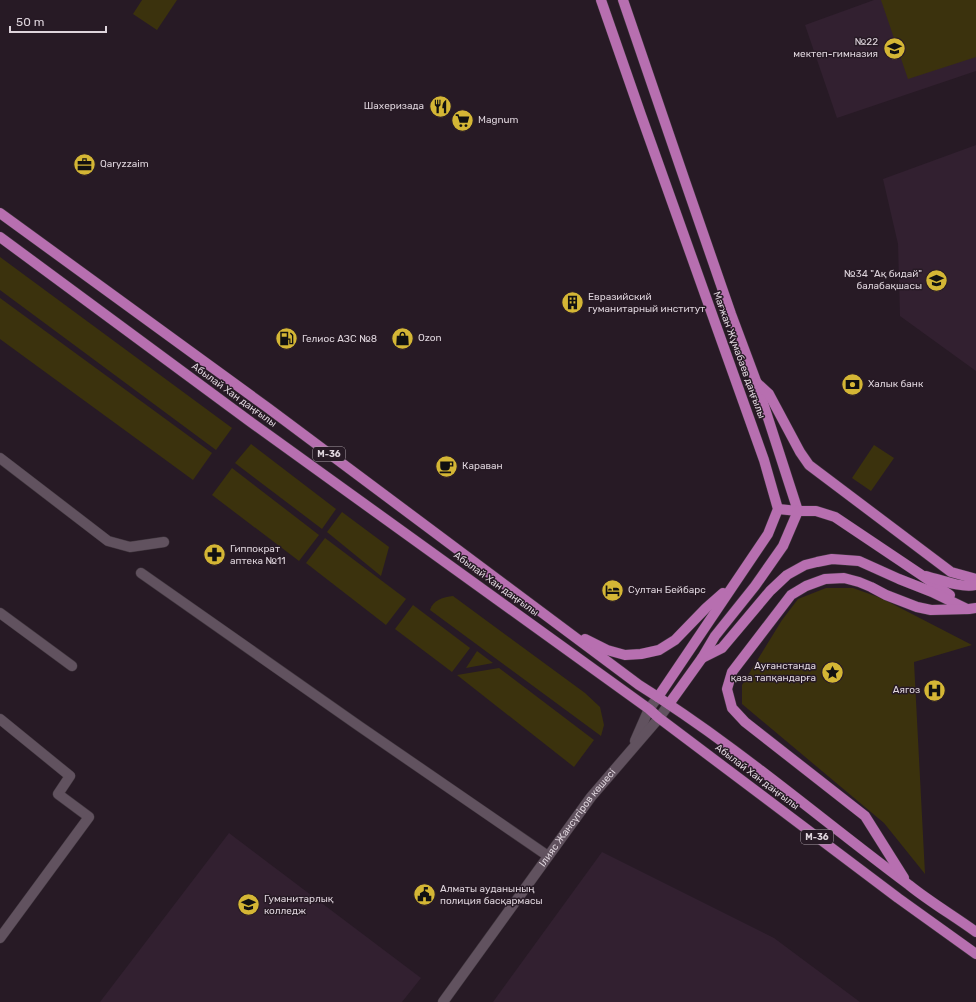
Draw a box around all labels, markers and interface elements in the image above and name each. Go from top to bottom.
scale bar [10,8,106,34]
text: 50 m [16,15,44,29]
school or university icon: №22 мектеп-гимназия [881,35,907,61]
place label: №22 мектеп-гимназия [793,36,878,60]
restaurant icon: Шахеризада [427,93,453,119]
place label: Шахеризада [364,100,424,112]
supermarket icon: Magnum [450,107,476,133]
place label: Magnum [478,114,519,126]
office icon: Qaryzzaim [71,151,97,177]
place label: Qaryzzaim [100,158,149,170]
school or university icon: №34 "Ақ бидай" балабақшасы [924,267,950,293]
place label: №34 "Ақ бидай" балабақшасы [844,268,922,292]
building icon: Евразийский гуманитарный институт [560,290,586,316]
street label: Мағжан Жұмабаев даңғылы [710,290,768,420]
place label: Евразийский гуманитарный институт [588,291,705,315]
shop icon: Ozon [390,325,416,351]
fuel station icon: Гелиос АЗС №8 [274,326,300,352]
place label: Ozon [418,332,442,344]
place label: Гелиос АЗС №8 [302,333,377,345]
street label: Абылай Хан даңғылы [189,360,279,430]
bank icon: Халык банк [839,371,865,397]
place label: Халык банк [868,378,924,390]
road number: M-36 [313,447,345,461]
cafe icon: Караван [433,453,459,479]
place label: Караван [462,460,503,472]
pharmacy icon: Гиппократ аптека №11 [201,542,227,568]
place label: Гиппократ аптека №11 [230,543,286,567]
street label: Абылай Хан даңғылы [451,549,541,619]
hotel icon: Султан Бейбарс [599,577,625,603]
place label: Султан Бейбарс [628,584,706,596]
place icon: Ауғанстанда қаза тапқандарға [819,659,845,685]
place label: Ауғанстанда қаза тапқандарға [731,660,816,684]
hospital icon: Аягоз [922,677,948,703]
place label: Аягоз [893,684,920,696]
street label: Абылай Хан даңғылы [713,742,801,812]
street label: Ілияс Жансүгіров көшесі [537,767,618,869]
road number: M-36 [801,830,833,844]
public building icon: Алматы ауданының полиция басқармасы [412,882,438,908]
place label: Алматы ауданының полиция басқармасы [440,883,543,907]
school or university icon: Гуманитарлық колледж [236,892,262,918]
place label: Гуманитарлық колледж [264,893,334,917]

